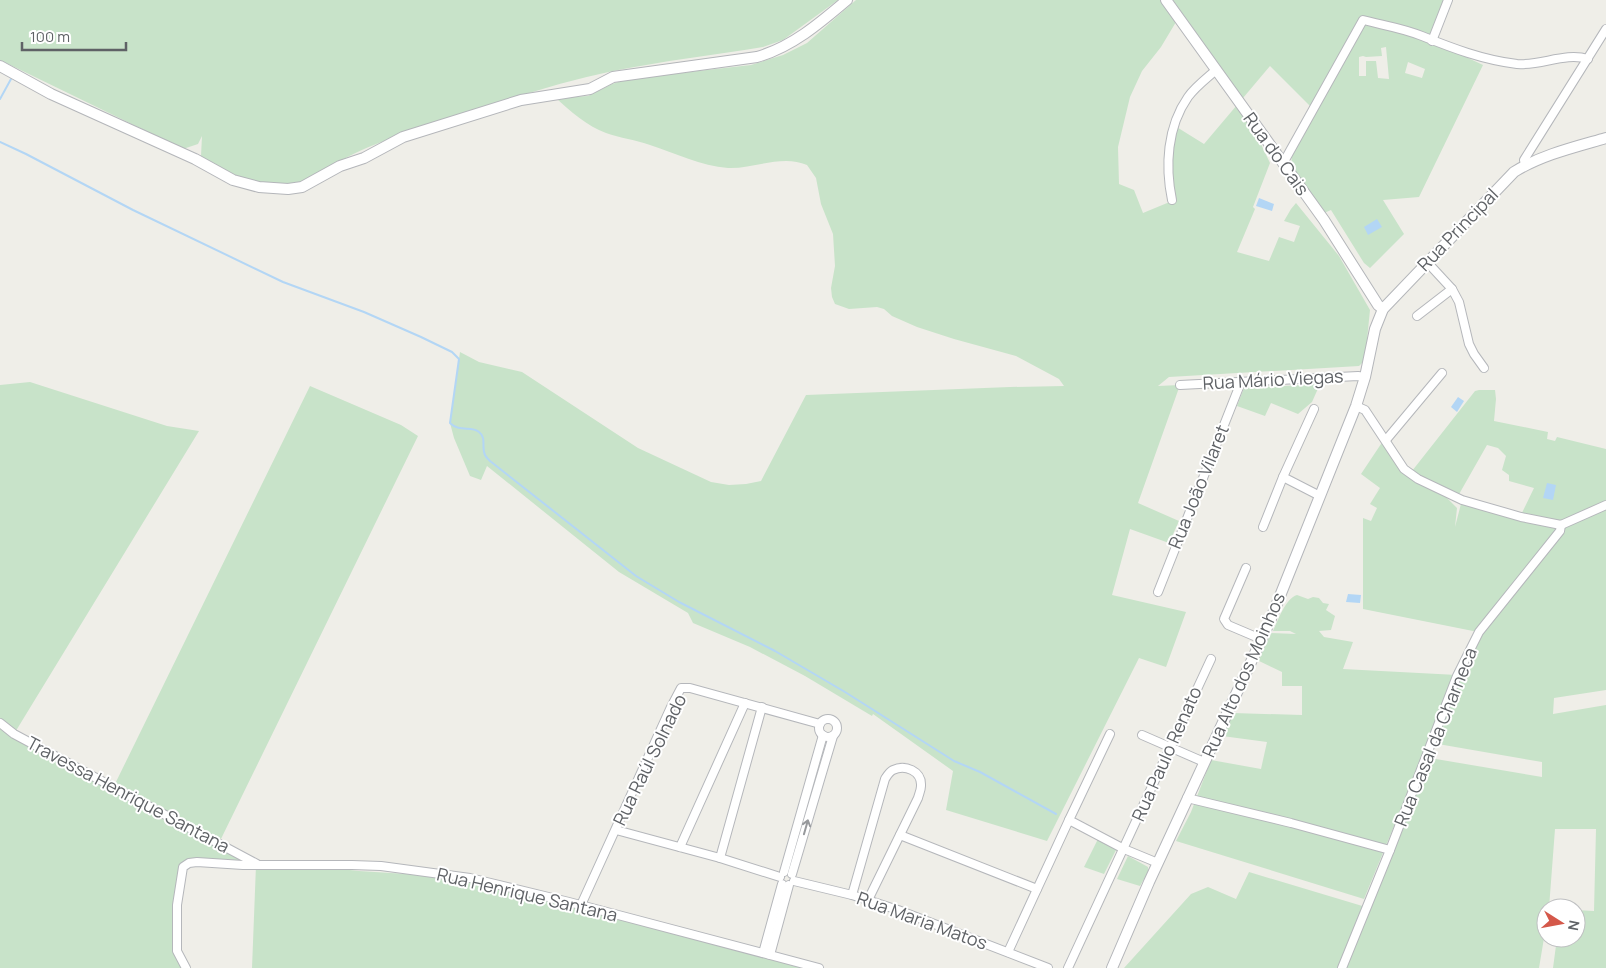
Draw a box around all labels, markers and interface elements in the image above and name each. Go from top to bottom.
scale bar [22,20,126,52]
text: 100 m [30,26,70,47]
street label: Rua do Cais [1239,107,1315,200]
street label: Rua Principal [1412,183,1503,276]
street label: Rua Mário Viegas [1202,363,1344,395]
street label: Rua João Vilaret [1162,421,1234,552]
street label: Rua Alto dos Moinhos [1196,588,1290,761]
street label: Rua Casal da Charneca [1388,644,1482,830]
street label: Rua Paulo Renato [1126,682,1207,825]
street label: Rua Raúl Solnado [607,690,691,829]
street label: Travessa Henrique Santana [23,730,234,858]
one-way arrow [802,819,811,835]
street label: Rua Henrique Santana [435,862,620,926]
street label: Rua Maria Matos [854,885,991,955]
north arrow [1536,898,1586,948]
text: N [1564,919,1585,932]

